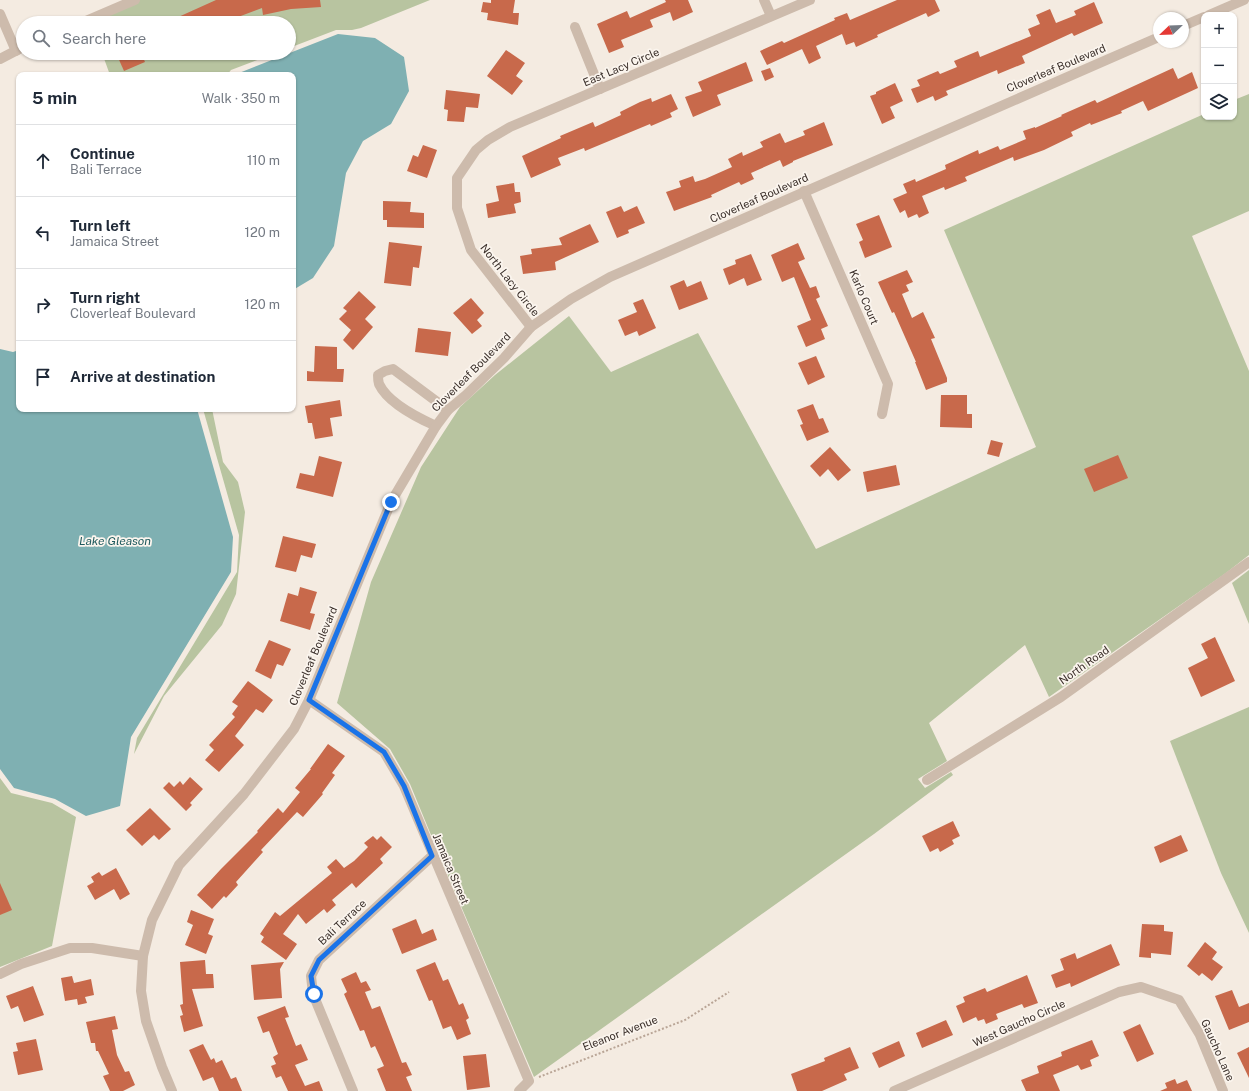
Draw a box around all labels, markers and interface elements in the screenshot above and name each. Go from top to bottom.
north arrow [1153,12,1189,48]
map controls [1201,12,1237,120]
button: + [1201,12,1237,48]
search box [16,16,296,60]
icon: search [30,27,52,49]
text: Search here [62,30,146,47]
street label: Cloverleaf Boulevard [1005,42,1107,94]
street label: East Lacy Circle [581,46,661,88]
button: − [1201,48,1237,84]
button: layers [1201,84,1237,120]
text: 5 min [32,88,77,108]
text: Walk · 350 m [202,91,280,106]
text: Continue [70,145,135,162]
icon: ahead [32,150,54,172]
text: 110 m [247,153,280,168]
text: Bali Terrace [70,162,142,177]
street label: Cloverleaf Boulevard [708,171,810,225]
text: Turn left [70,217,131,234]
icon: left [32,222,54,244]
text: 120 m [245,225,280,240]
text: Jamaica Street [70,234,159,249]
street label: North Lacy Circle [478,242,542,318]
street label: Karlo Court [847,268,881,326]
text: Turn right [70,289,140,306]
icon: right [32,294,54,316]
text: 120 m [245,297,280,312]
text: Cloverleaf Boulevard [70,306,196,321]
street label: Cloverleaf Boulevard [429,330,513,414]
icon: arrive [32,366,54,388]
text: Arrive at destination [70,368,215,385]
route end [382,493,400,511]
water label: Lake Gleason [79,534,151,548]
street label: Cloverleaf Boulevard [287,605,339,707]
street label: North Road [1057,643,1111,687]
street label: Jamaica Street [431,832,471,906]
street label: Bali Terrace [316,897,368,947]
route start [305,985,323,1003]
street label: West Gaucho Circle [971,997,1067,1049]
street label: Eleanor Avenue [581,1013,659,1053]
street label: Gaucho Lane [1199,1017,1237,1083]

